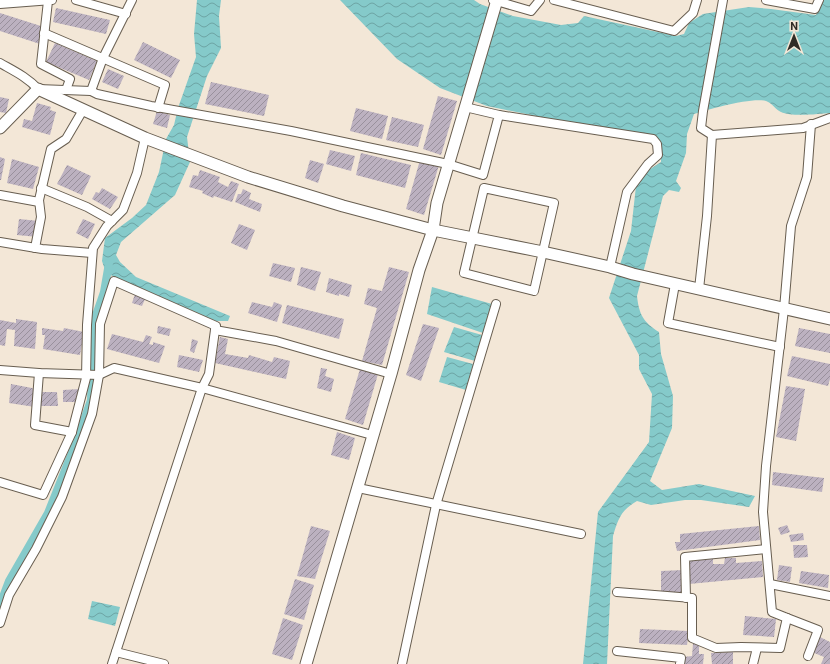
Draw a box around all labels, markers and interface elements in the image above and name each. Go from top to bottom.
north arrow [774,16,814,56]
text: N [790,20,798,33]

